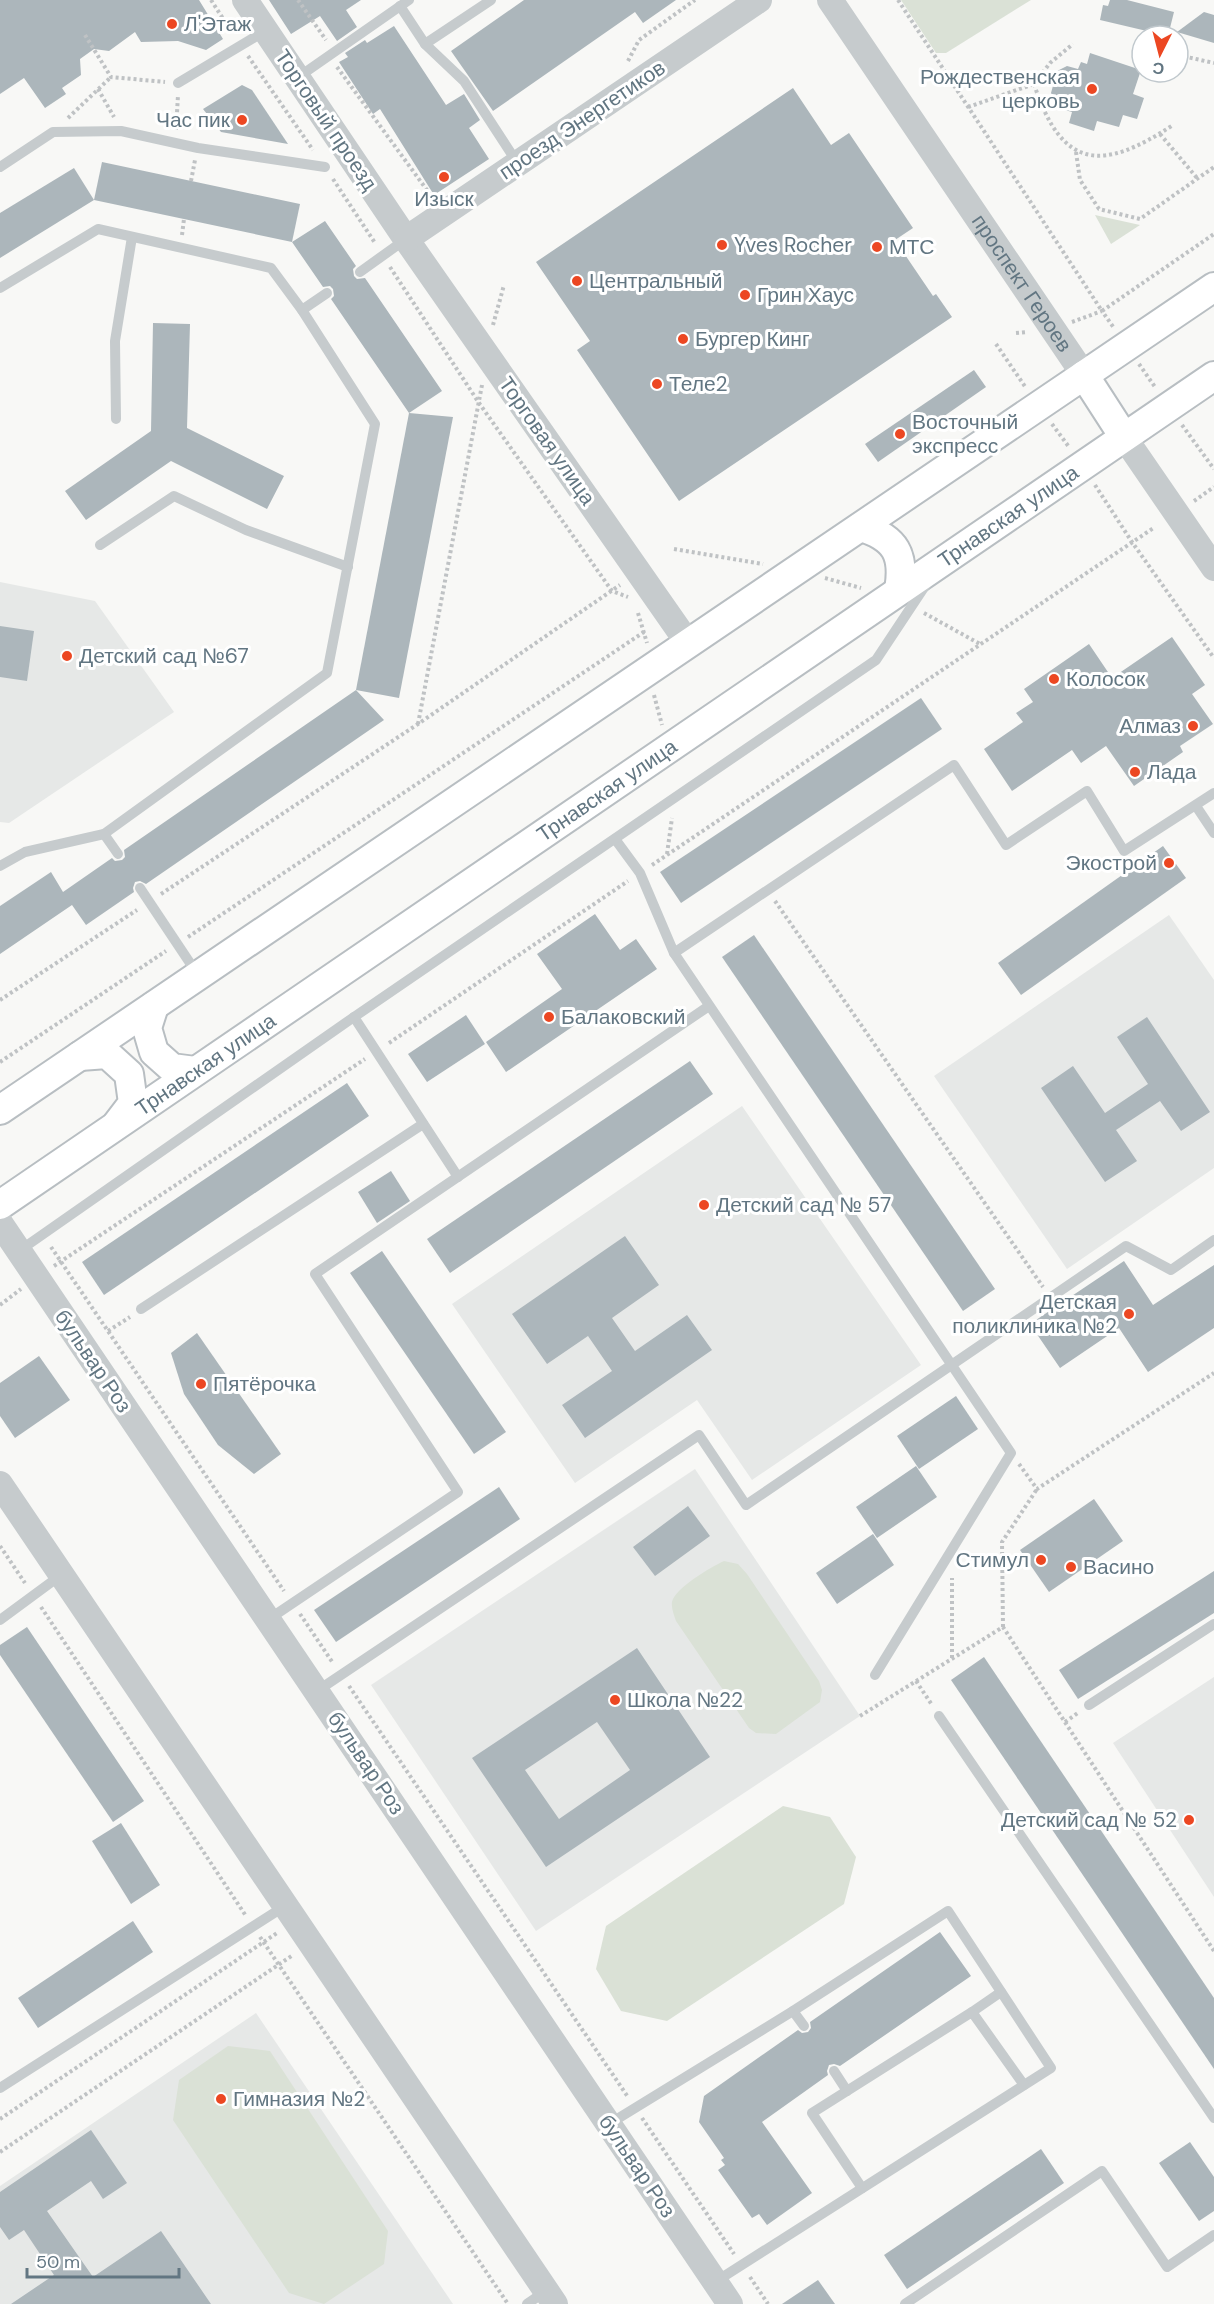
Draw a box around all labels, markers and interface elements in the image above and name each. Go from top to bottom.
place label: Л'Этаж [184,10,251,38]
marker: Л'Этаж [165,17,179,31]
north arrow [1130,24,1190,84]
street label: Торговый проезд [268,44,384,196]
street label: проезд Энергетиков [493,54,671,186]
text: С [1151,57,1165,79]
place label: Рождественская церковь [920,63,1080,115]
marker: Рождественская церковь [1085,82,1099,96]
place label: Час пик [156,106,231,134]
marker: Час пик [235,113,249,127]
marker: Изыск [437,170,451,184]
place label: Изыск [414,185,475,213]
street label: проспект Героев [965,209,1078,358]
place label: Yves Rocher [734,231,852,259]
place label: МТС [889,233,935,261]
marker: Yves Rocher [715,238,729,252]
marker: МТС [870,240,884,254]
place label: Центральный [589,267,722,295]
marker: Центральный [570,274,584,288]
place label: Грин Хаус [757,281,854,309]
marker: Грин Хаус [738,288,752,302]
place label: Бургер Кинг [695,325,810,353]
marker: Бургер Кинг [676,332,690,346]
place label: Теле2 [669,370,728,398]
street label: Торговая улица [492,371,602,511]
marker: Теле2 [650,377,664,391]
place label: Восточный экспресс [912,408,1018,460]
marker: Восточный экспресс [893,427,907,441]
street label: Трнавская улица [933,458,1084,574]
place label: Детский сад №67 [79,642,249,670]
marker: Детский сад №67 [60,649,74,663]
place label: Колосок [1066,665,1146,693]
marker: Колосок [1047,672,1061,686]
place label: Алмаз [1119,712,1181,740]
marker: Алмаз [1186,719,1200,733]
street label: Трнавская улица [531,732,683,848]
place label: Лада [1147,758,1197,786]
marker: Лада [1128,765,1142,779]
place label: Экострой [1066,849,1157,877]
marker: Экострой [1162,856,1176,870]
place label: Балаковский [561,1003,686,1031]
street label: Трнавская улица [130,1007,282,1122]
marker: Балаковский [542,1010,556,1024]
place label: Детский сад № 57 [716,1191,891,1219]
marker: Детский сад № 57 [697,1198,711,1212]
place label: Детская поликлиника №2 [952,1288,1117,1340]
street label: бульвар Роз [48,1304,138,1418]
marker: Детская поликлиника №2 [1122,1307,1136,1321]
place label: Пятёрочка [213,1370,316,1398]
marker: Пятёрочка [194,1377,208,1391]
place label: Стимул [956,1546,1029,1574]
marker: Стимул [1034,1553,1048,1567]
place label: Васино [1083,1553,1154,1581]
marker: Васино [1064,1560,1078,1574]
place label: Школа №22 [627,1686,743,1714]
marker: Школа №22 [608,1693,622,1707]
street label: бульвар Роз [321,1706,411,1820]
place label: Детский сад № 52 [1001,1806,1177,1834]
marker: Детский сад № 52 [1182,1813,1196,1827]
place label: Гимназия №2 [233,2085,365,2113]
marker: Гимназия №2 [214,2092,228,2106]
street label: бульвар Роз [592,2109,682,2223]
scale bar [27,2241,178,2279]
text: 50 m [36,2250,80,2274]

